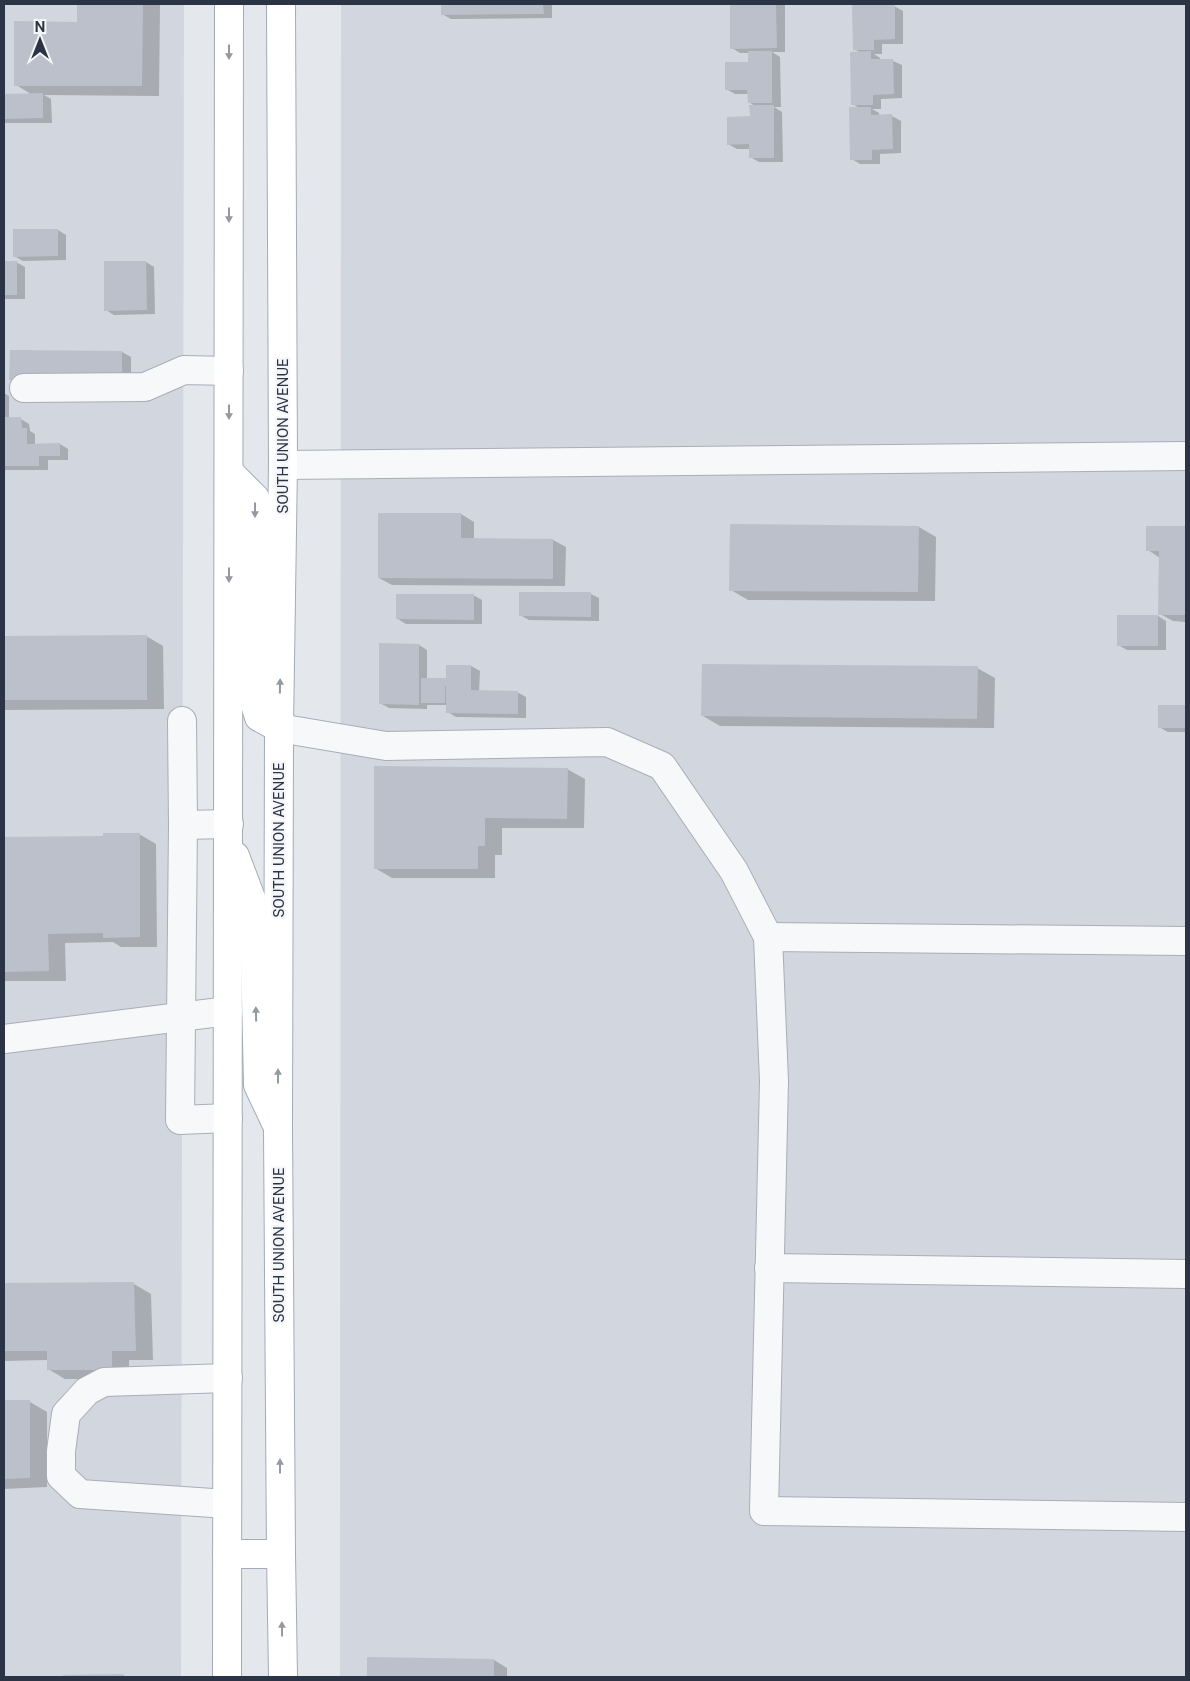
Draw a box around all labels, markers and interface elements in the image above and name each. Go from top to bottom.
north arrow [15,15,65,65]
text: N [35,19,45,35]
one-way arrow [225,45,233,61]
one-way arrow [225,207,233,223]
street label: SOUTH UNION AVENUE [275,358,291,514]
one-way arrow [225,405,233,421]
one-way arrow [251,502,259,518]
one-way arrow [225,567,233,583]
one-way arrow [276,678,284,694]
street label: SOUTH UNION AVENUE [271,762,287,918]
one-way arrow [252,1006,260,1022]
one-way arrow [274,1068,282,1084]
street label: SOUTH UNION AVENUE [271,1167,287,1323]
one-way arrow [276,1458,284,1474]
one-way arrow [278,1620,286,1636]

